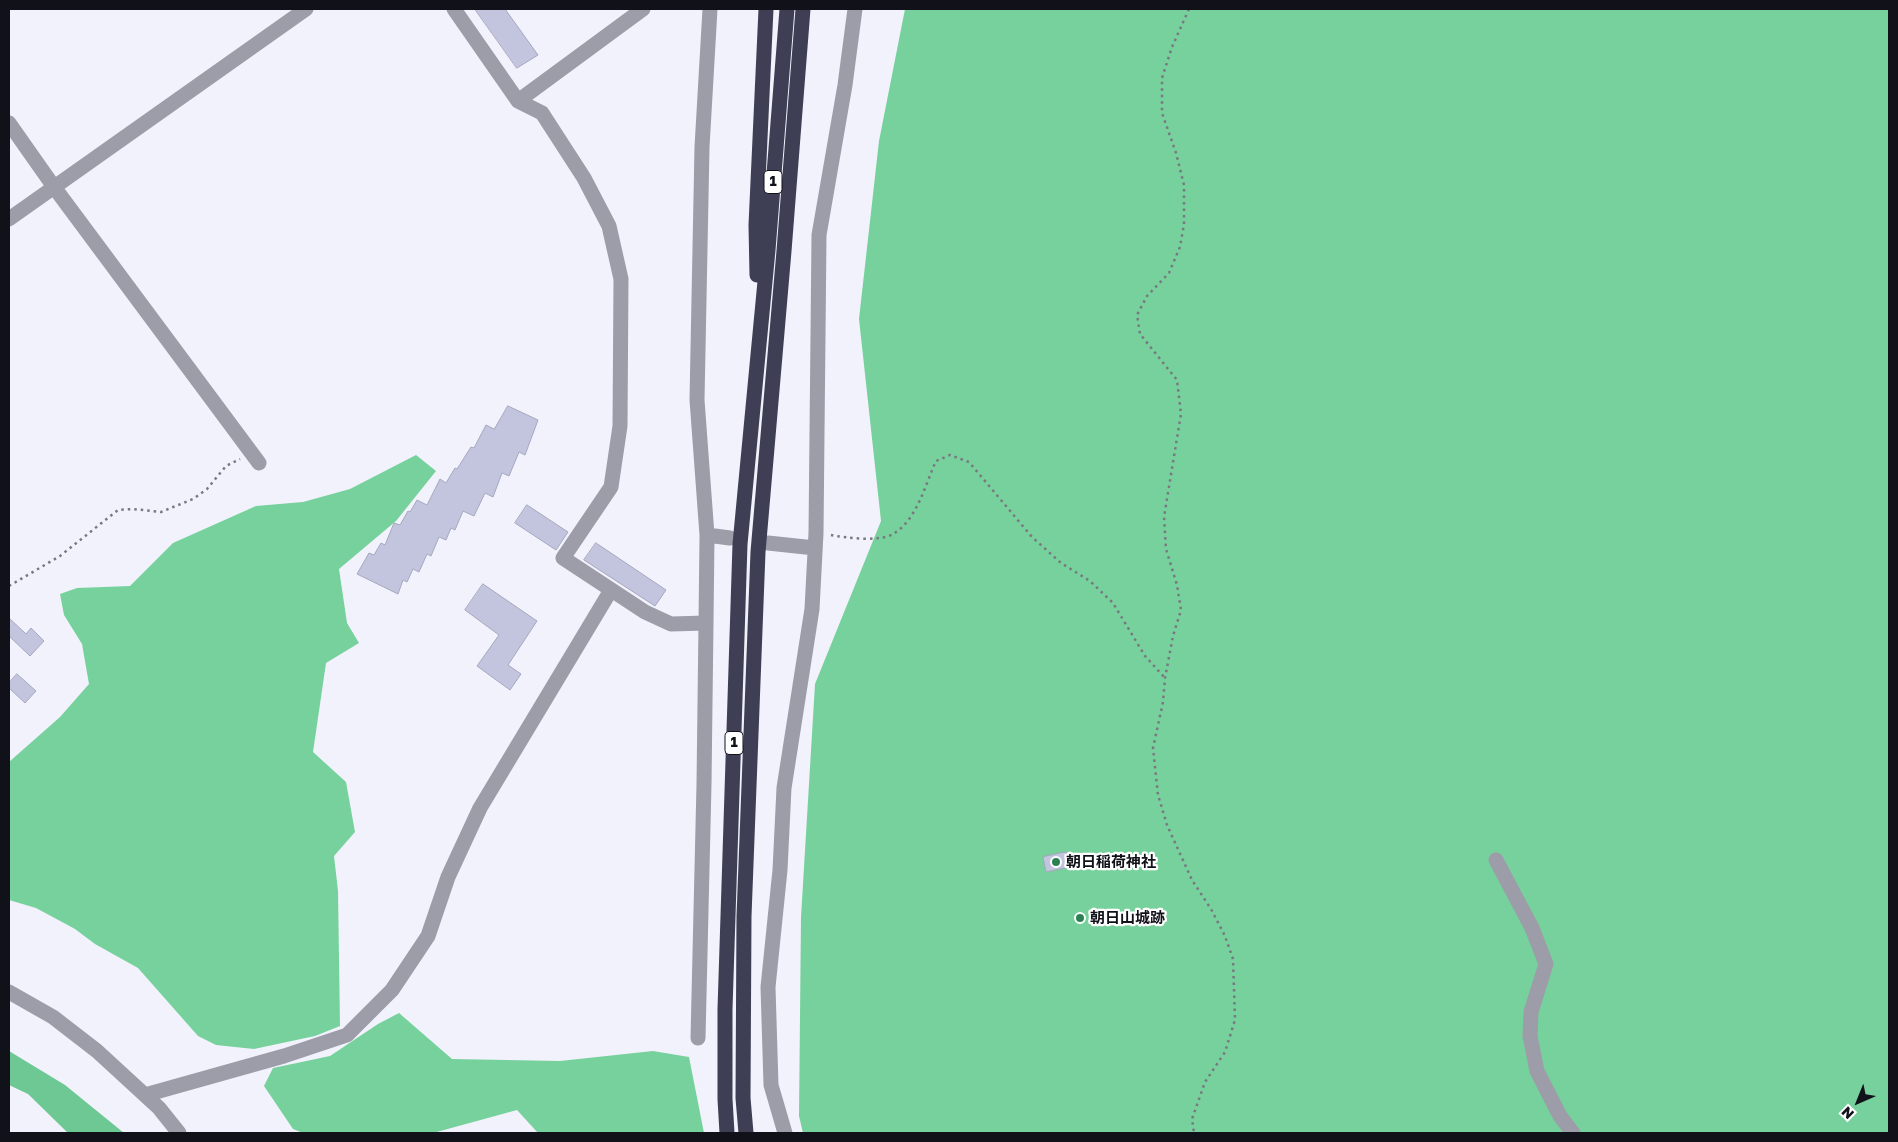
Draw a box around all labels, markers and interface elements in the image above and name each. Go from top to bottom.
road number: 1 [764,170,782,193]
road number: 1 [725,731,743,754]
place label: 朝日稲荷神社 [1066,853,1156,871]
marker: 朝日稲荷神社 [1050,856,1062,868]
place label: 朝日山城跡 [1090,909,1165,927]
marker: 朝日山城跡 [1074,912,1086,924]
north arrow [1833,1077,1883,1127]
text: N [1838,1103,1857,1123]

